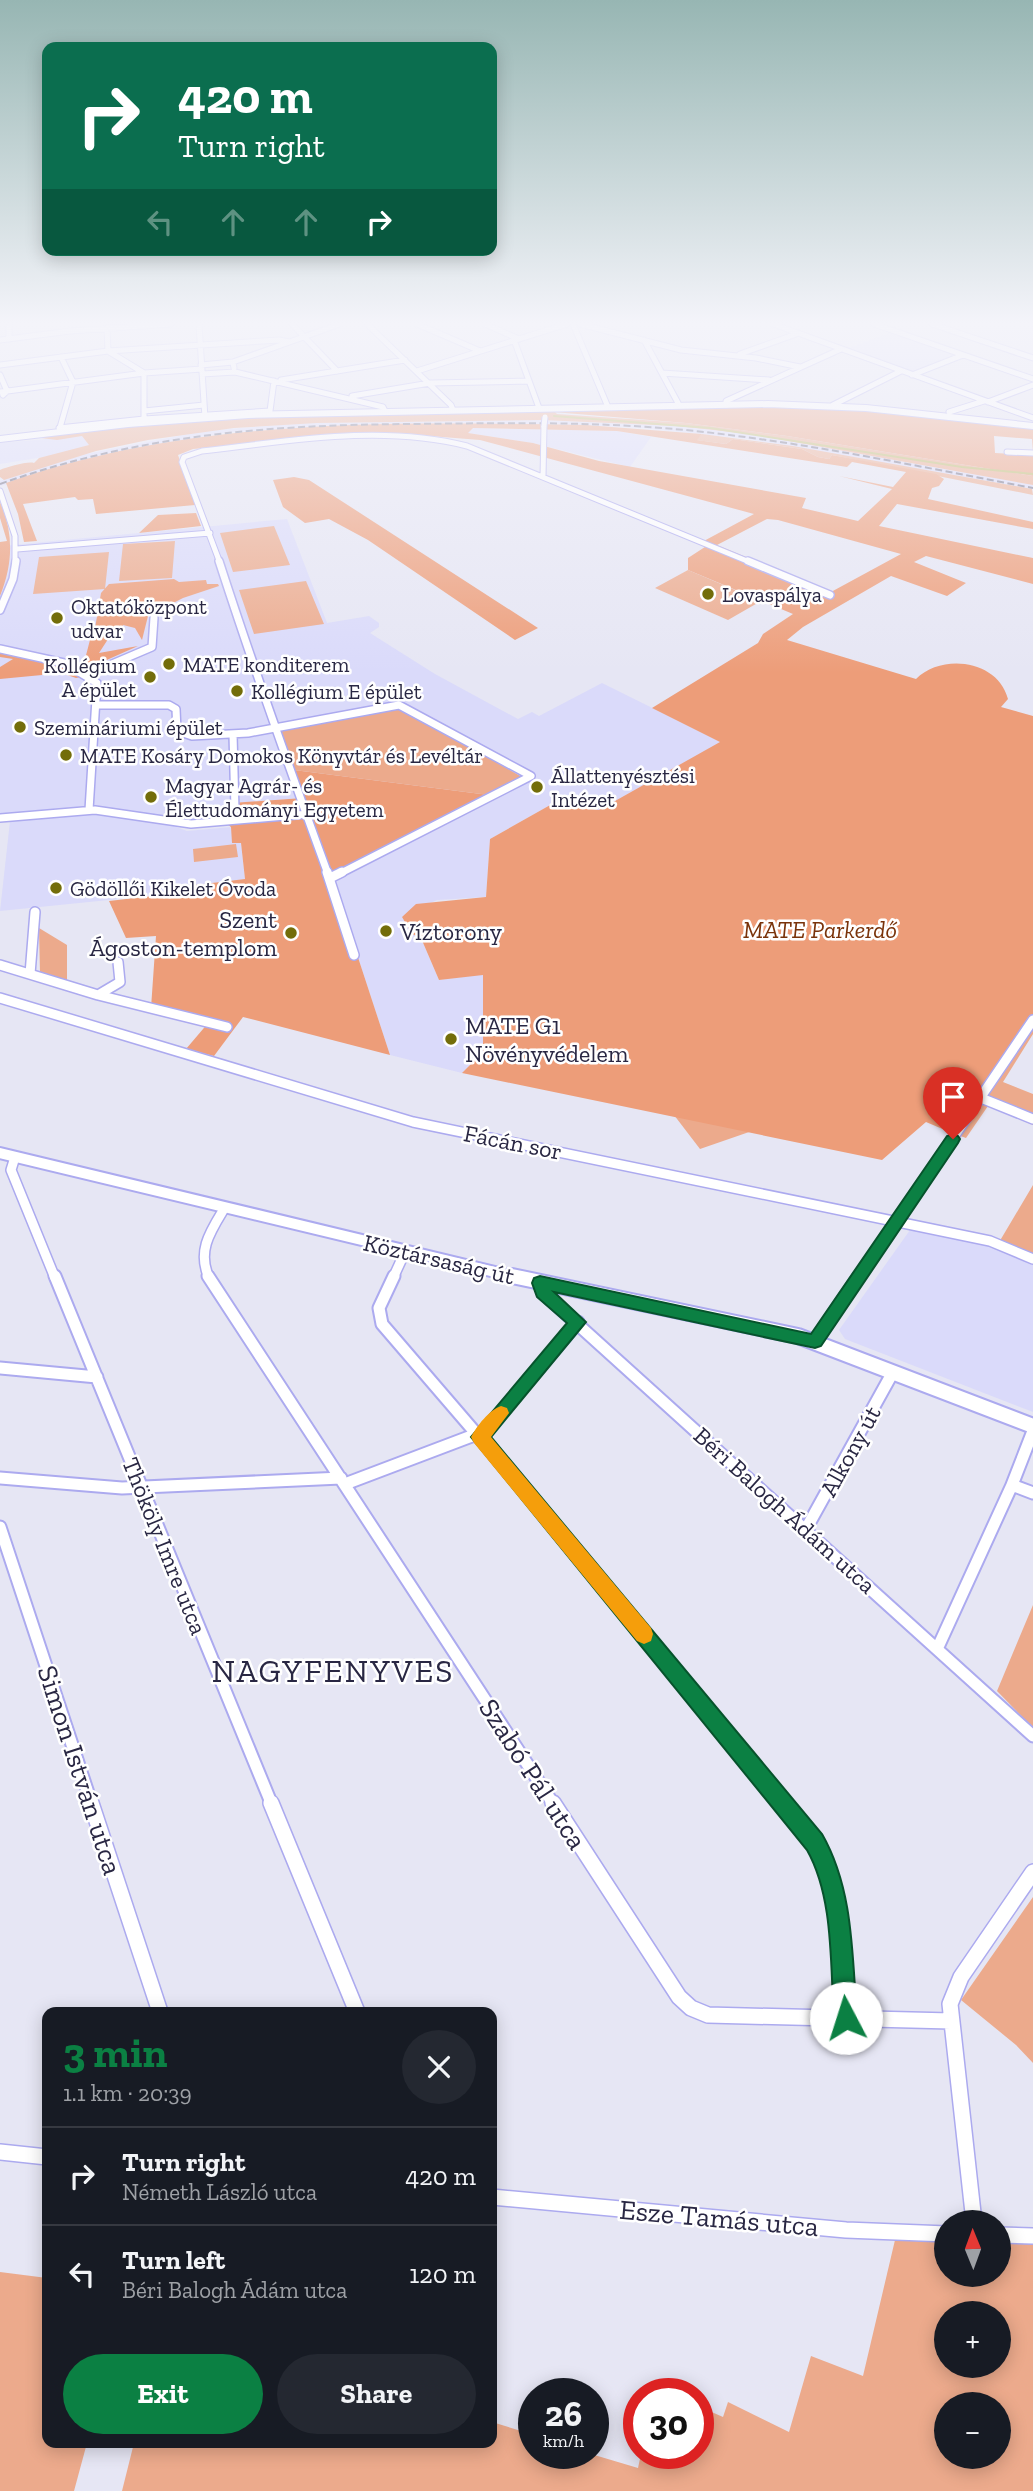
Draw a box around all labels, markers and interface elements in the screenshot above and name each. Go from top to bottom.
text: 420 m [178,67,313,126]
icon: right [63,70,154,161]
text: Turn right [178,127,325,165]
icon: left [141,203,179,241]
icon: ahead [214,203,252,241]
icon: ahead [287,203,325,241]
icon: right [360,203,398,241]
place label: Lovaspálya [722,582,822,607]
marker: Lovaspálya [700,586,716,602]
place label: Oktatóközpont udvar [71,594,207,643]
marker: Oktatóközpont udvar [49,610,65,626]
place label: MATE konditerem [183,652,349,677]
place label: Kollégium A épület [44,653,136,702]
marker: MATE konditerem [161,656,177,672]
marker: Kollégium A épület [142,669,158,685]
place label: Kollégium E épület [251,679,422,704]
marker: Kollégium E épület [229,683,245,699]
place label: Szemináriumi épület [34,715,223,740]
marker: Szemináriumi épület [12,719,28,735]
place label: MATE Kosáry Domokos Könyvtár és Levéltár [80,743,483,768]
marker: MATE Kosáry Domokos Könyvtár és Levéltár [58,747,74,763]
place label: Állattenyésztési Intézet [551,763,695,812]
place label: Magyar Agrár- és Élettudományi Egyetem [165,773,384,822]
marker: Állattenyésztési Intézet [529,779,545,795]
marker: Magyar Agrár- és Élettudományi Egyetem [143,789,159,805]
place label: Gödöllői Kikelet Óvoda [70,876,276,901]
marker: Gödöllői Kikelet Óvoda [48,880,64,896]
place label: Szent Ágoston-templom [90,905,277,962]
park label: MATE Parkerdő [743,915,898,944]
place label: Víztorony [399,917,503,946]
marker: Víztorony [378,923,394,939]
marker: Szent Ágoston-templom [283,925,299,941]
place label: MATE G1 Növényvédelem [465,1011,629,1068]
marker: MATE G1 Növényvédelem [443,1031,459,1047]
pin [923,1067,983,1139]
icon: arrive [934,1078,972,1116]
street label: Fácán sor [461,1118,565,1166]
street label: Köztársaság út [361,1228,517,1290]
street label: Alkony út [813,1401,887,1501]
street label: Béri Balogh Ádám utca [688,1421,882,1600]
street label: Thököly Imre utca [116,1453,214,1639]
district label: NAGYFENYVES [212,1652,454,1690]
street label: Simon István utca [31,1661,130,1879]
street label: Szabó Pál utca [472,1693,594,1856]
position arrow [809,1981,883,2055]
text: 3 min [63,2027,168,2078]
button: close [402,2030,476,2104]
text: 1.1 km · 20:39 [63,2079,192,2107]
text: Turn right [122,2146,245,2178]
icon: right [63,2157,101,2195]
text: 420 m [405,2160,476,2192]
text: Németh László utca [122,2178,317,2206]
street label: Esze Tamás utca [618,2193,820,2243]
north arrow [934,2210,1012,2287]
map controls [934,2210,1011,2469]
text: Turn left [122,2244,225,2276]
icon: left [63,2255,101,2293]
text: 120 m [409,2258,476,2290]
text: Béri Balogh Ádám utca [122,2276,347,2304]
button: + [934,2301,1011,2378]
button: Exit [63,2354,263,2434]
button: Share [277,2354,476,2434]
speed limit sign: 30 [623,2378,714,2469]
button: − [934,2392,1011,2469]
text: 26 [545,2393,582,2435]
text: km/h [543,2430,584,2452]

